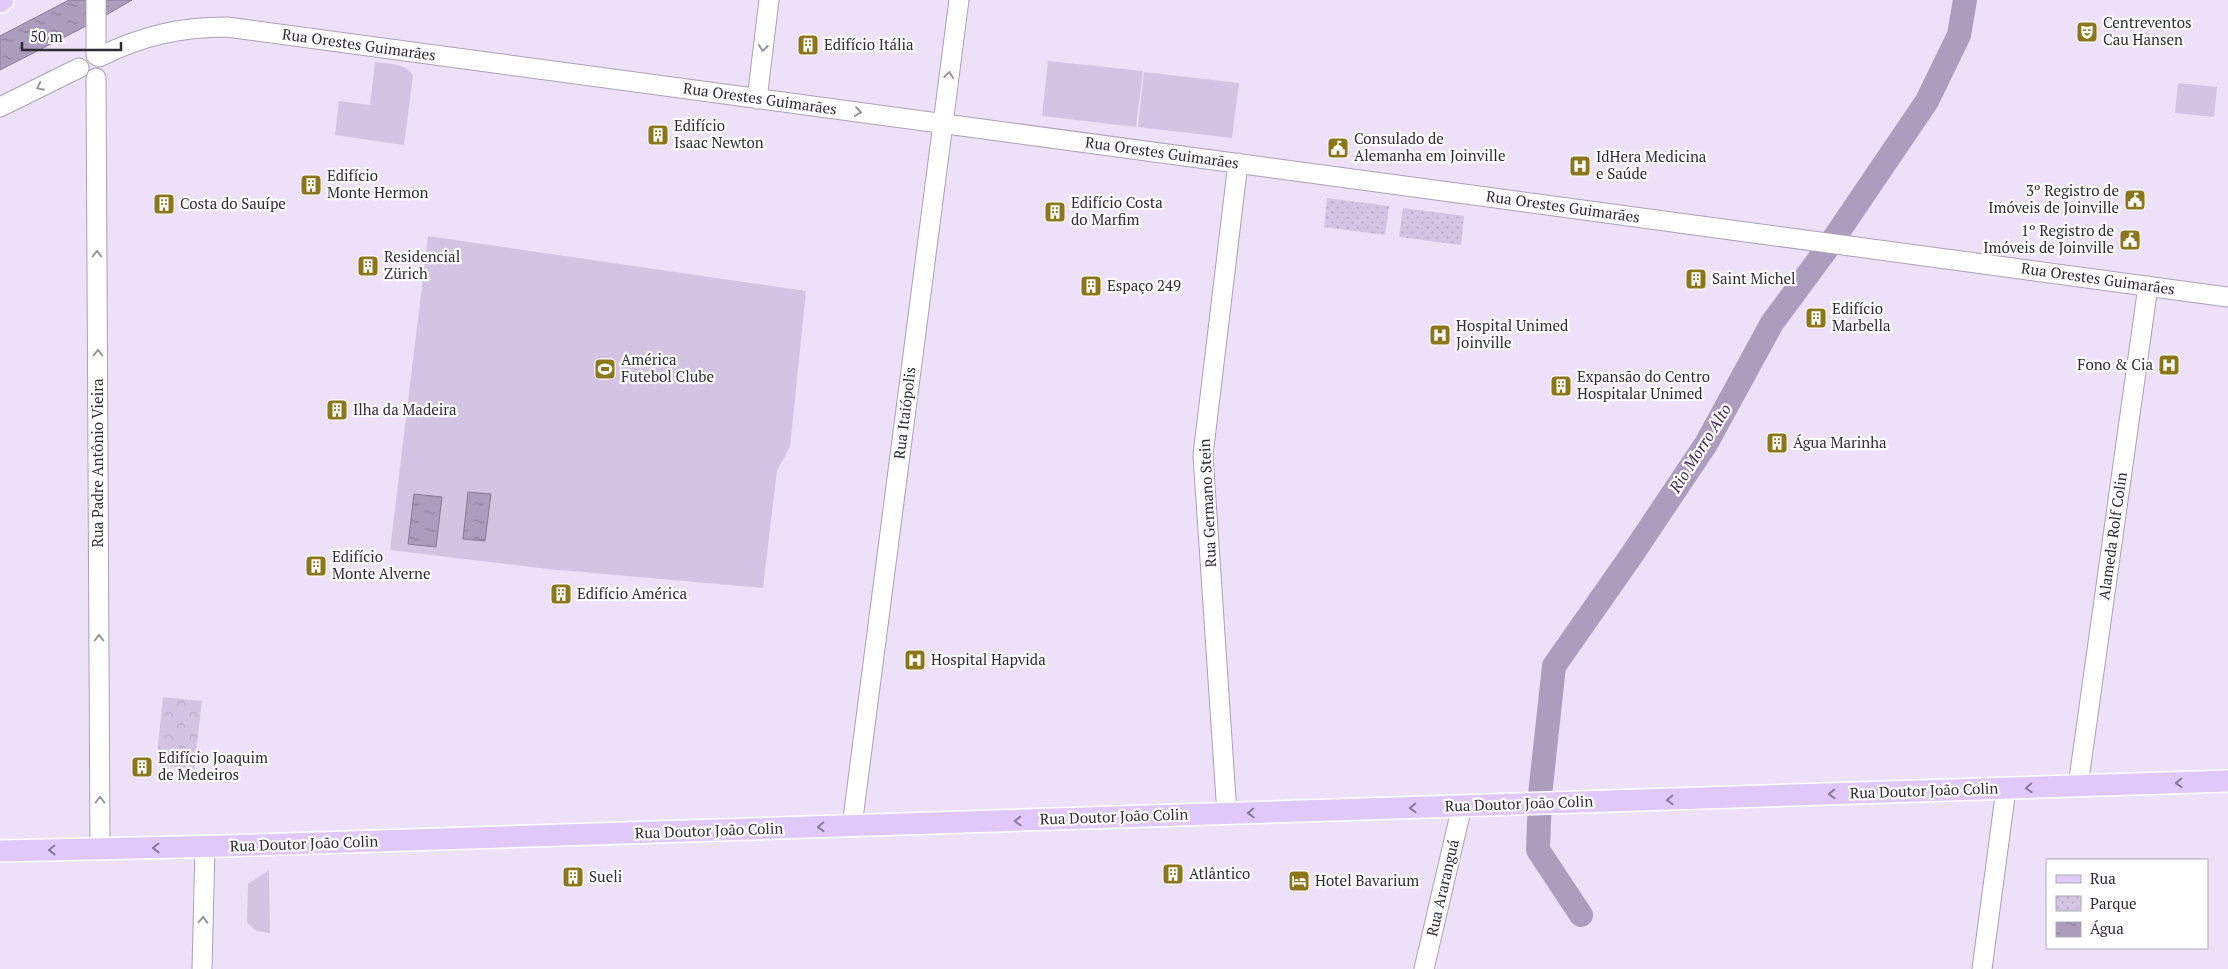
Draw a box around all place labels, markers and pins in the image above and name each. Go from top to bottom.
place label: Centreventos Cau Hansen [2103,12,2192,49]
theatre icon: Centreventos Cau Hansen [2075,20,2099,44]
building icon: Edifício Itália [796,33,820,57]
place label: Edifício Itália [824,34,914,54]
place label: Edifício Isaac Newton [674,115,764,152]
building icon: Edifício Isaac Newton [646,123,670,147]
place label: Consulado de Alemanha em Joinville [1354,128,1505,165]
public building icon: Consulado de Alemanha em Joinville [1326,136,1350,160]
place label: IdHera Medicina e Saúde [1596,146,1707,183]
hospital icon: IdHera Medicina e Saúde [1568,154,1592,178]
place label: Edifício Monte Hermon [327,165,428,202]
building icon: Edifício Monte Hermon [299,173,323,197]
place label: 3º Registro de Imóveis de Joinville [1988,180,2119,217]
public building icon: 3º Registro de Imóveis de Joinville [2123,188,2147,212]
building icon: Costa do Sauípe [152,192,176,216]
place label: Edifício Costa do Marfim [1071,192,1163,229]
place label: Costa do Sauípe [180,193,286,213]
building icon: Edifício Costa do Marfim [1043,200,1067,224]
place label: 1º Registro de Imóveis de Joinville [1983,220,2114,257]
public building icon: 1º Registro de Imóveis de Joinville [2118,228,2142,252]
place label: Residencial Zürich [384,246,460,283]
building icon: Residencial Zürich [356,254,380,278]
building icon: Saint Michel [1684,267,1708,291]
place label: Saint Michel [1712,268,1796,288]
building icon: Espaço 249 [1079,274,1103,298]
place label: Espaço 249 [1107,275,1181,295]
place label: Edifício Marbella [1832,298,1891,335]
building icon: Edifício Marbella [1804,306,1828,330]
place label: Hospital Unimed Joinville [1456,315,1568,352]
hospital icon: Hospital Unimed Joinville [1428,323,1452,347]
place label: América Futebol Clube [621,349,714,386]
hospital icon: Fono & Cia [2157,353,2181,377]
place label: Fono & Cia [2077,354,2153,374]
sports icon: América Futebol Clube [593,357,617,381]
place label: Expansão do Centro Hospitalar Unimed [1577,366,1710,403]
building icon: Expansão do Centro Hospitalar Unimed [1549,374,1573,398]
building icon: Ilha da Madeira [325,398,349,422]
place label: Ilha da Madeira [353,399,457,419]
building icon: Água Marinha [1765,431,1789,455]
place label: Água Marinha [1793,432,1887,452]
place label: Edifício Monte Alverne [332,546,431,583]
building icon: Edifício Monte Alverne [304,554,328,578]
building icon: Edifício América [549,582,573,606]
place label: Edifício América [577,583,687,603]
hospital icon: Hospital Hapvida [903,648,927,672]
place label: Hospital Hapvida [931,649,1046,669]
place label: Edifício Joaquim de Medeiros [158,747,268,784]
building icon: Edifício Joaquim de Medeiros [130,755,154,779]
building icon: Atlântico [1161,862,1185,886]
place label: Atlântico [1189,863,1250,883]
building icon: Sueli [561,865,585,889]
place label: Sueli [589,866,622,886]
hotel icon: Hotel Bavarium [1287,869,1311,893]
place label: Hotel Bavarium [1315,870,1419,890]

